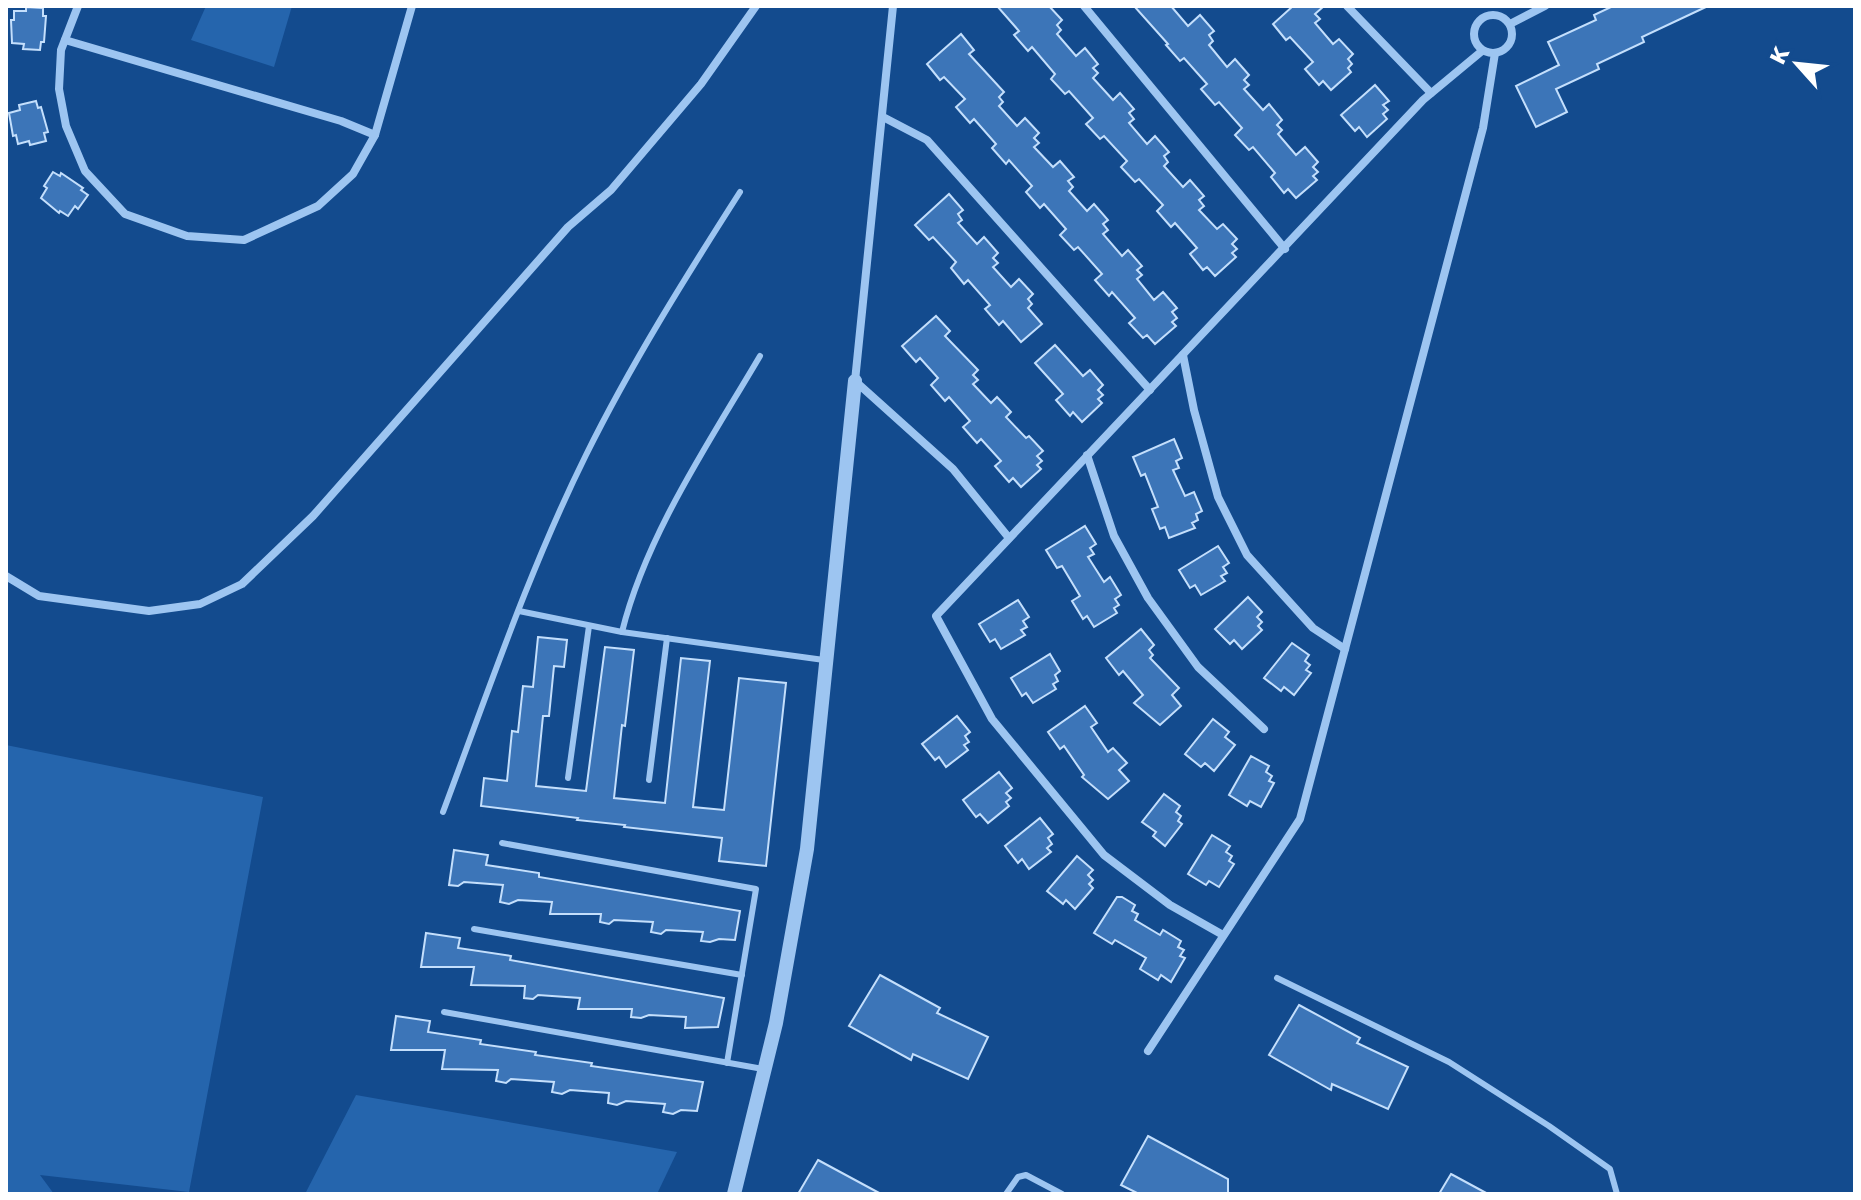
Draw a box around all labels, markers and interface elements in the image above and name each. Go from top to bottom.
north arrow [1757,24,1837,104]
text: K [1763,41,1794,68]

